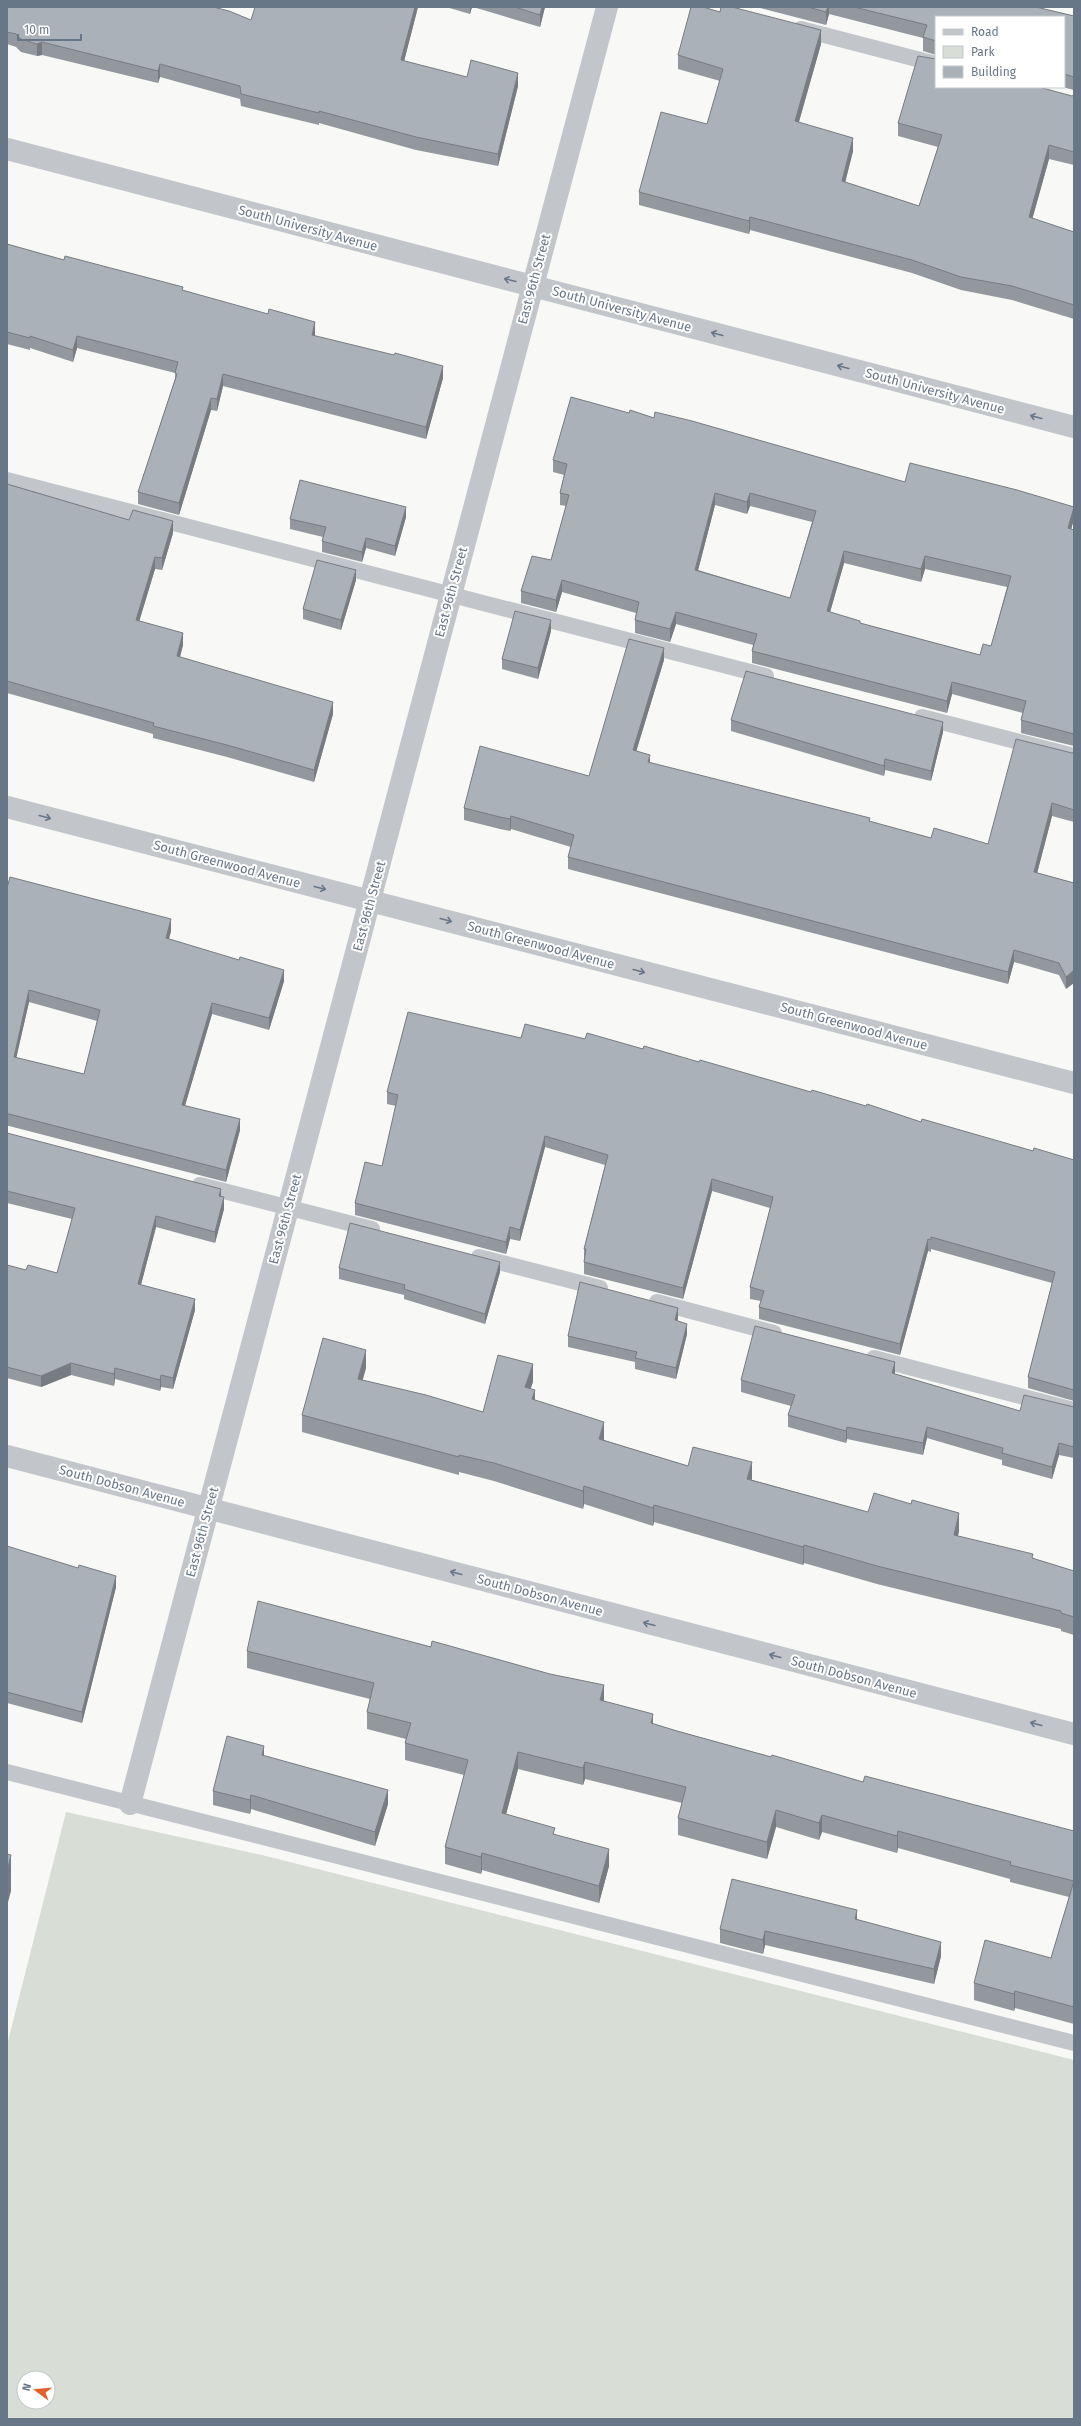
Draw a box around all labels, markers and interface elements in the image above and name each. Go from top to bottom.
scale bar [18,16,81,42]
legend [935,16,1065,88]
text: 10 m [24,23,49,37]
text: Road [971,25,999,39]
text: Park [971,45,995,59]
text: Building [971,65,1017,79]
street label: South University Avenue [237,202,379,254]
street label: East 96th Street [515,232,553,326]
one-way arrow [504,276,517,283]
street label: South University Avenue [551,283,693,335]
one-way arrow [711,330,724,337]
one-way arrow [836,362,849,370]
street label: South University Avenue [864,365,1006,417]
one-way arrow [1030,413,1043,420]
street label: East 96th Street [432,545,470,639]
one-way arrow [38,814,51,821]
street label: South Greenwood Avenue [152,837,302,891]
street label: East 96th Street [350,859,388,953]
one-way arrow [313,885,326,892]
one-way arrow [439,917,452,925]
street label: South Greenwood Avenue [466,918,616,972]
one-way arrow [632,967,645,975]
street label: South Greenwood Avenue [779,999,929,1053]
street label: East 96th Street [266,1172,304,1266]
street label: South Dobson Avenue [57,1462,187,1510]
street label: East 96th Street [183,1485,221,1579]
one-way arrow [449,1569,462,1576]
street label: South Dobson Avenue [475,1571,605,1619]
one-way arrow [643,1619,656,1627]
one-way arrow [769,1652,782,1659]
street label: South Dobson Avenue [789,1653,919,1701]
one-way arrow [1030,1720,1043,1727]
north arrow [16,2370,56,2410]
text: N [20,2382,34,2393]

